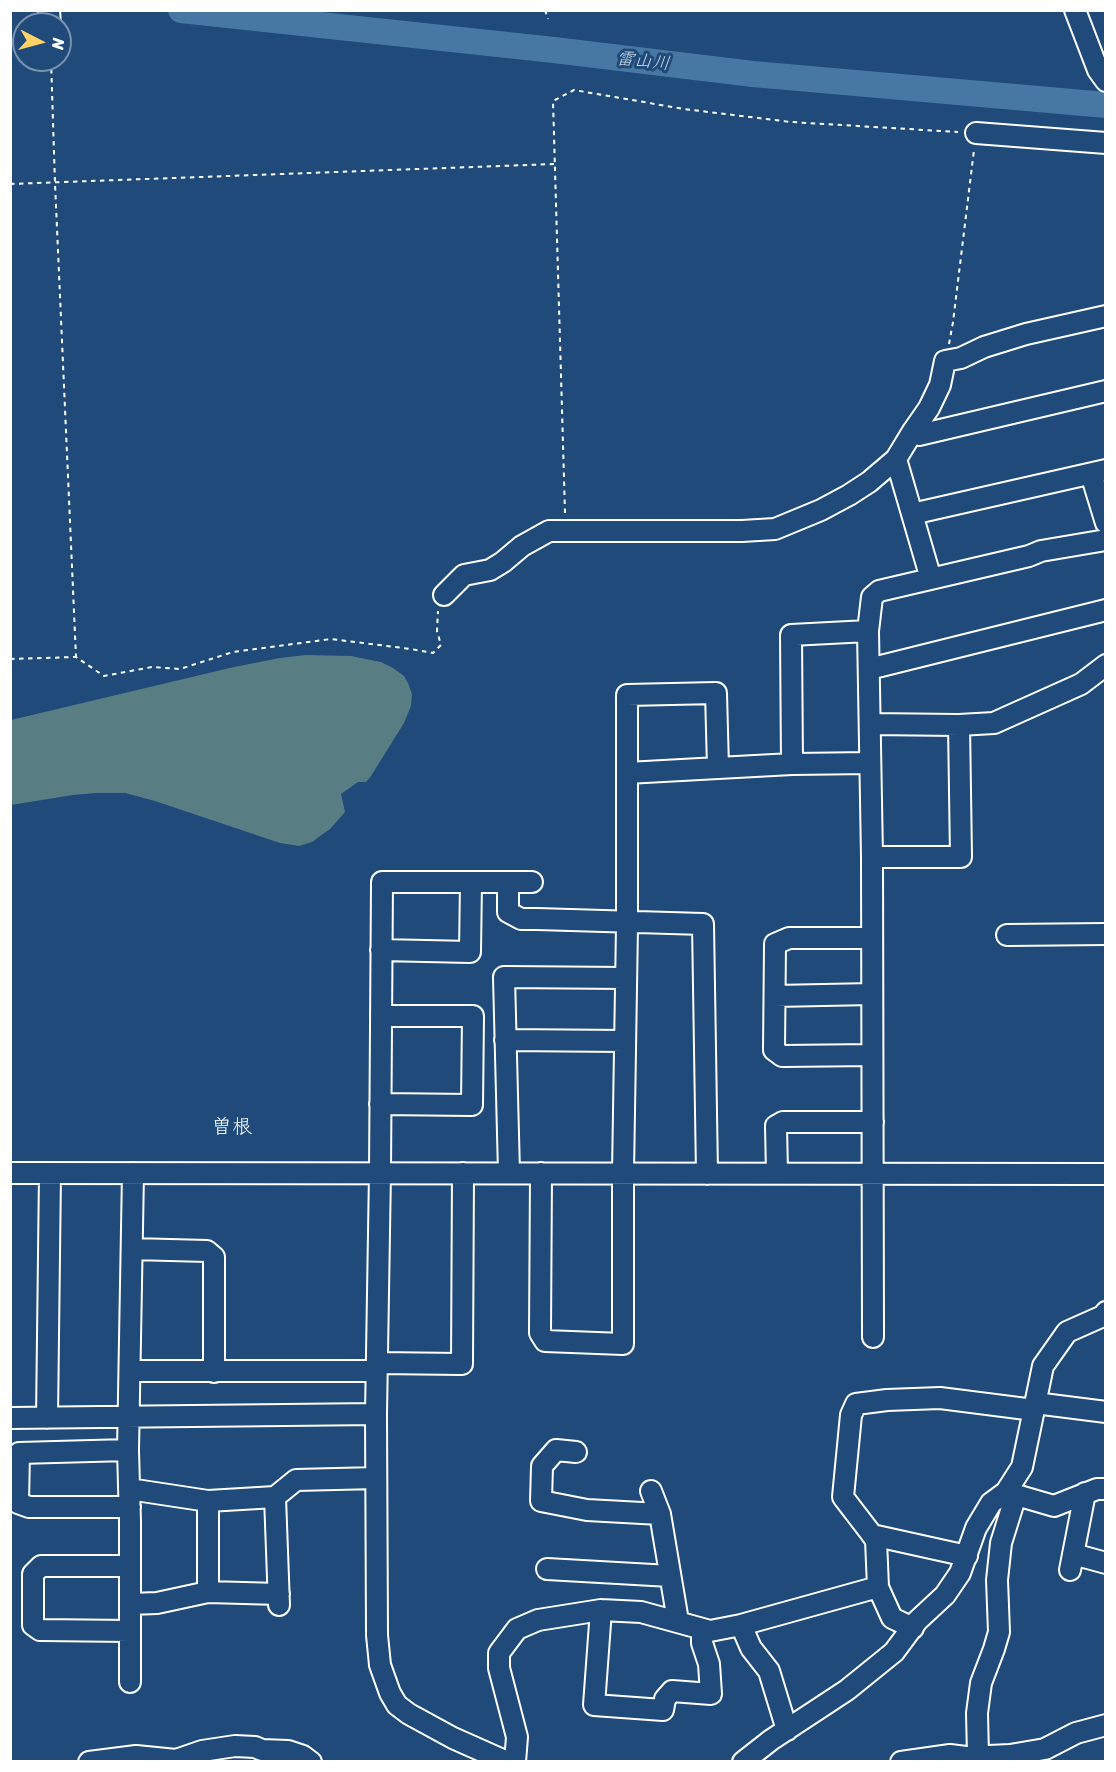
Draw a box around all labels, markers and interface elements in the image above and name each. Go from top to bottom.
north arrow [12,12,72,72]
text: N [43,37,73,51]
water label: 雷山川 [615,48,671,76]
district label: 曽根 [212,1116,252,1140]

